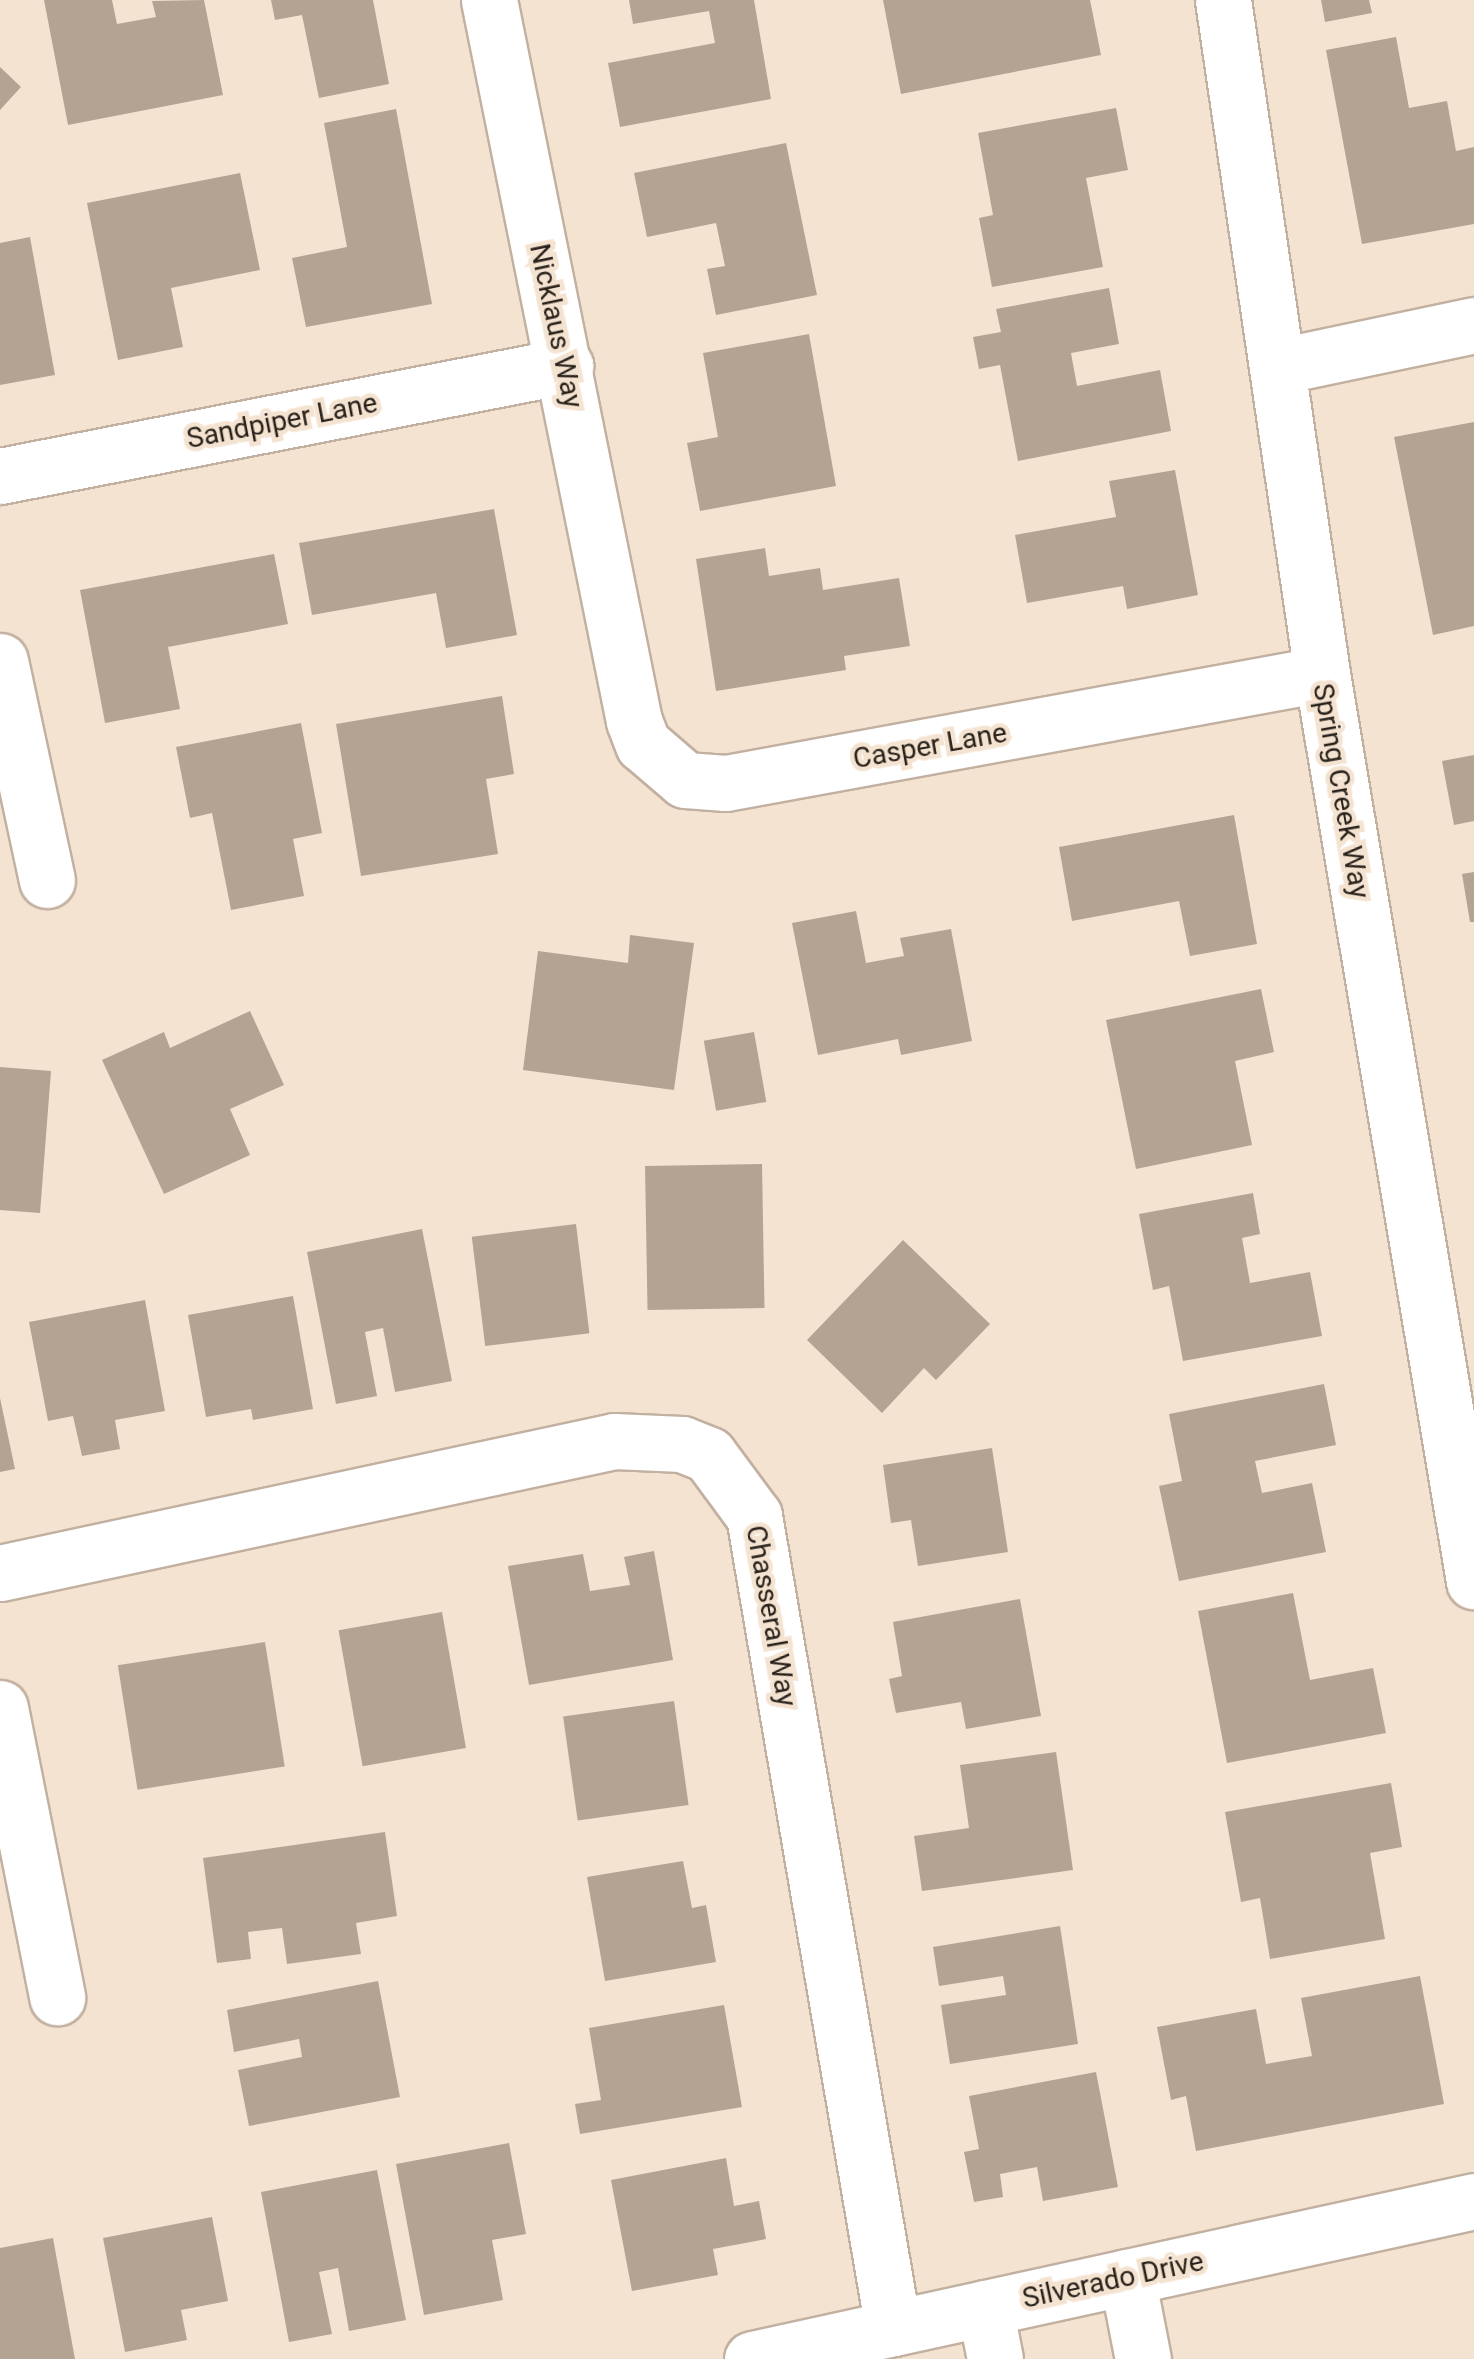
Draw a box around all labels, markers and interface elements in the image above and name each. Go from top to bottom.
street label: Nicklaus Way [522,241,590,411]
street label: Sandpiper Lane [184,386,380,456]
street label: Spring Creek Way [1306,681,1376,901]
street label: Casper Lane [850,716,1010,776]
street label: Chasseral Way [739,1523,803,1709]
street label: Silverado Drive [1019,2244,1207,2316]

